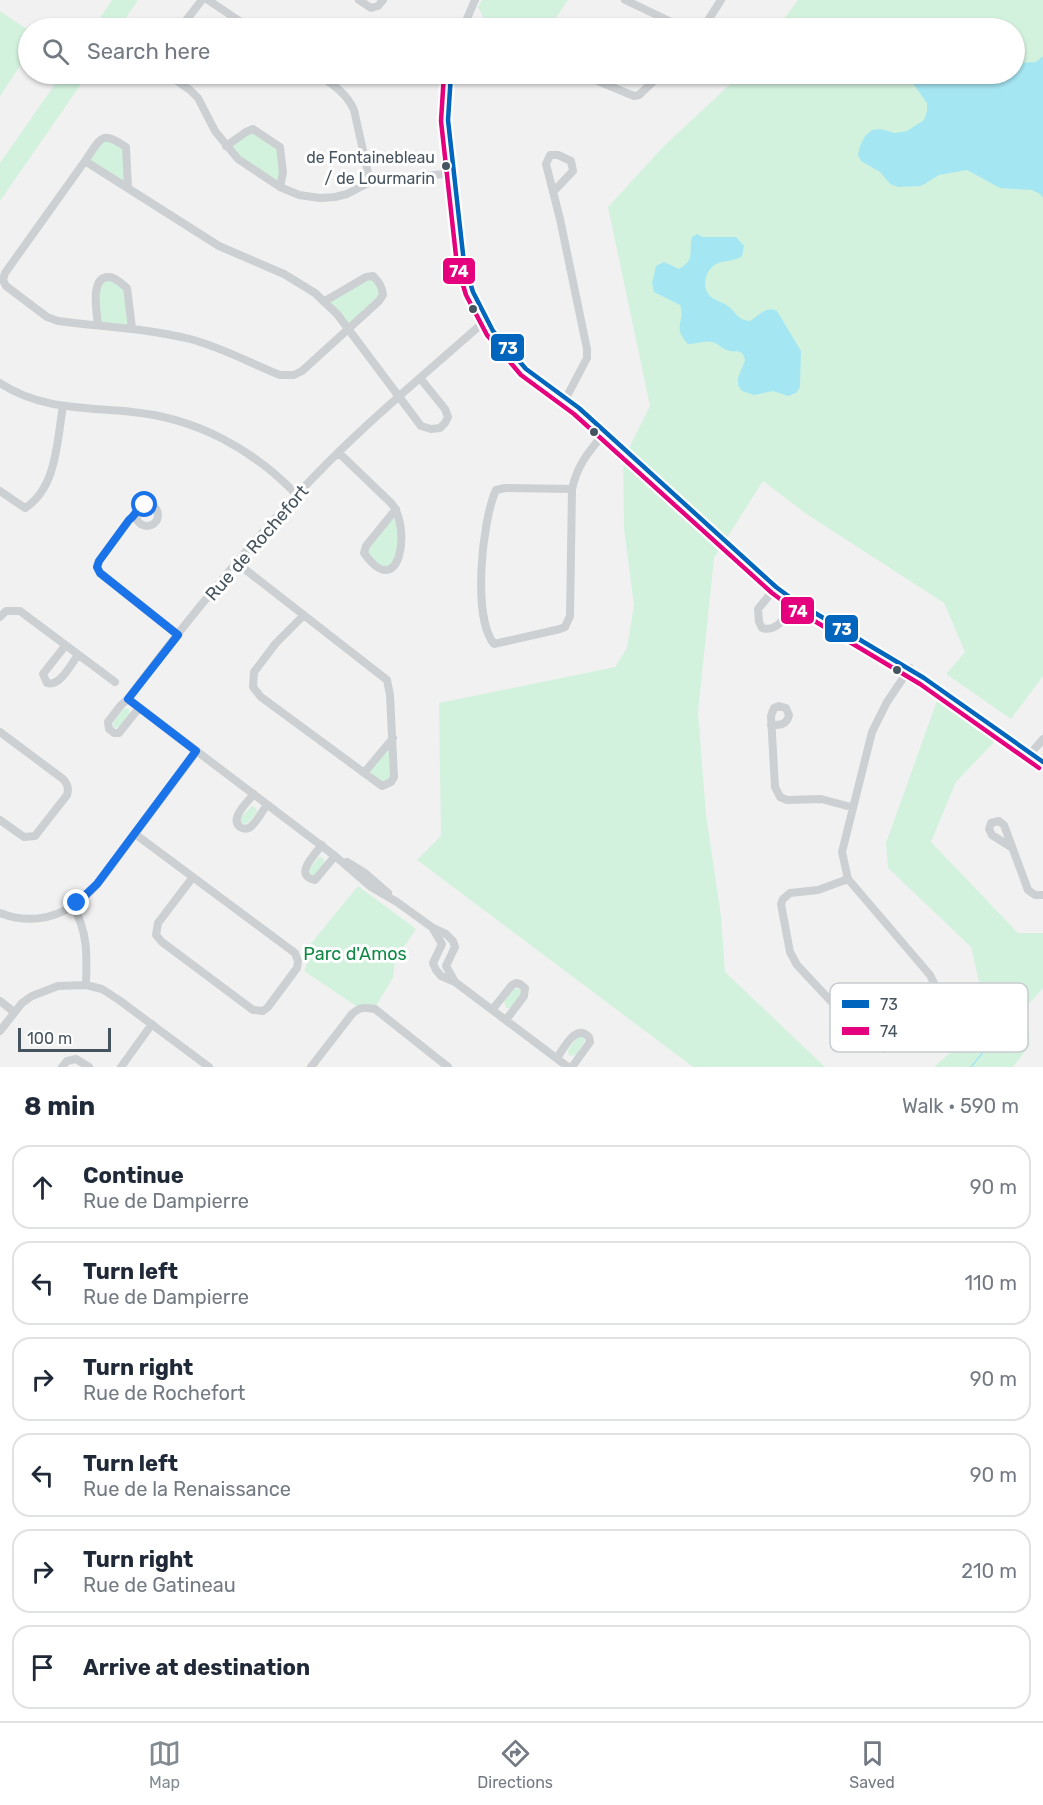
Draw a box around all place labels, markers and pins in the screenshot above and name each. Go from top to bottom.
place label: de Fontainebleau / de Lourmarin [306,148,435,188]
marker: de Fontainebleau / de Lourmarin [440,160,452,172]
unlabelled marker [467,303,479,315]
unlabelled marker [588,426,600,438]
unlabelled marker [891,664,903,676]

